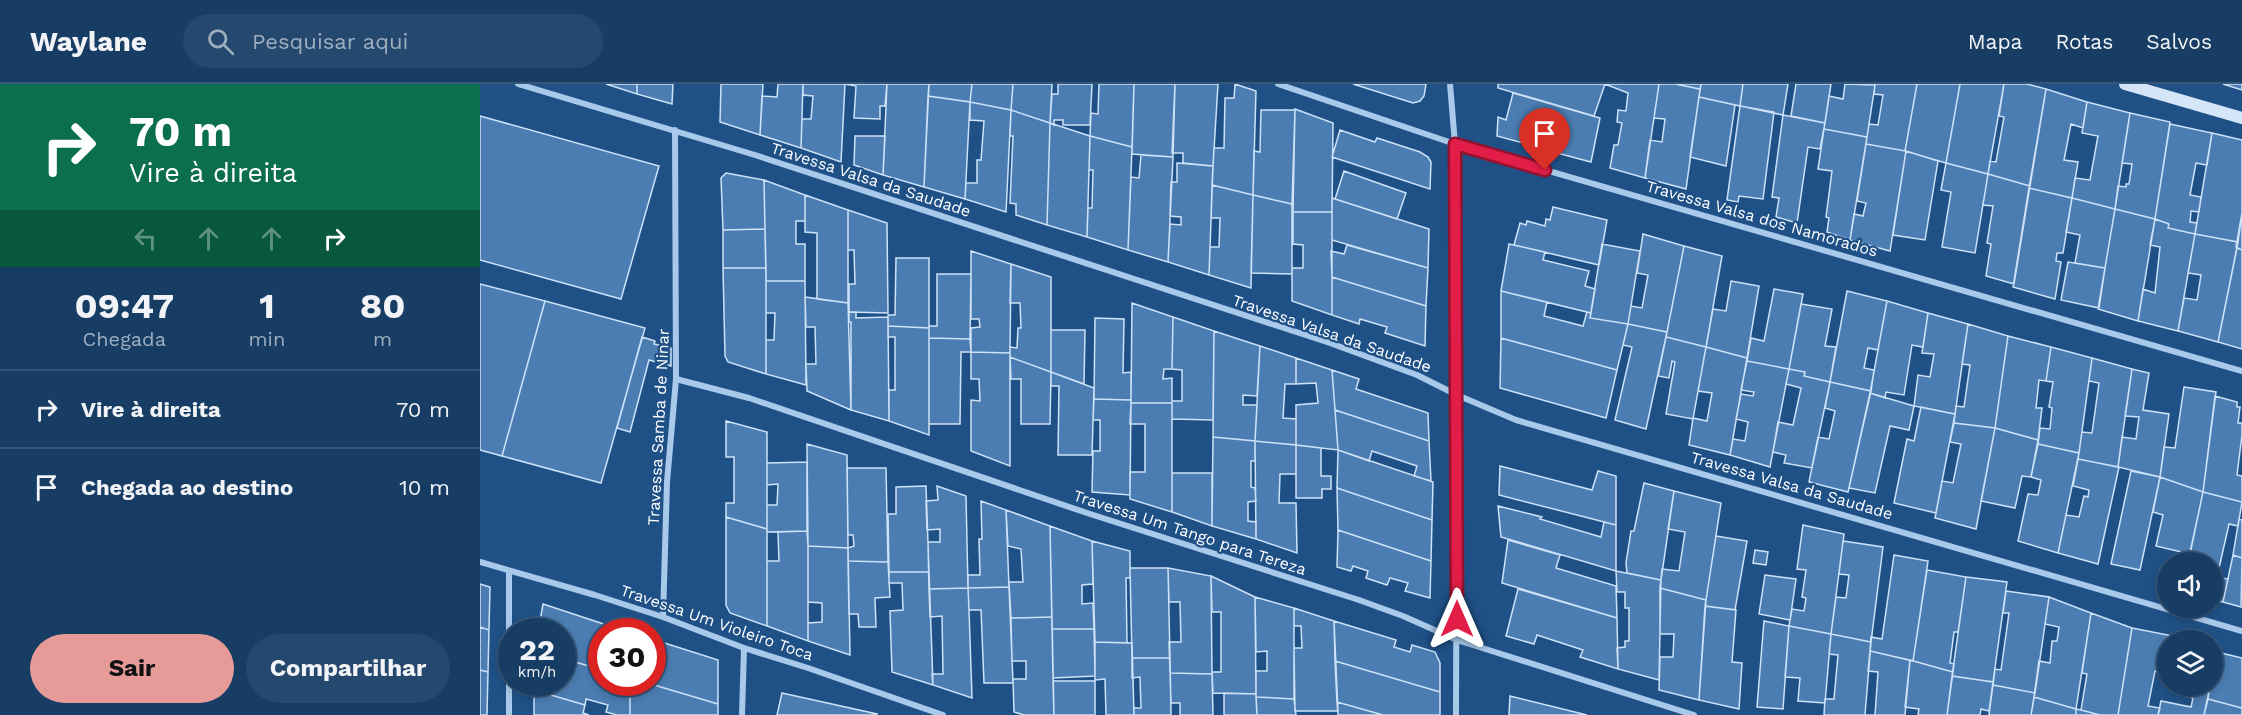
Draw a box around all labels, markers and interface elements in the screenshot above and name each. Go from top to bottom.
search box [183,14,603,68]
text: Waylane [30,25,147,58]
icon: search [204,25,237,58]
text: Pesquisar aqui [252,29,408,54]
text: Mapa [1968,29,2022,54]
text: Rotas [2055,29,2113,54]
text: Salvos [2146,29,2212,54]
text: 70 m [129,107,232,156]
icon: right [30,108,108,186]
pin [1519,108,1570,170]
icon: arrive [1528,117,1561,150]
street label: Travessa Valsa da Saudade [768,138,973,221]
text: Vire à direita [129,157,297,189]
street label: Travessa Valsa dos Namorados [1644,176,1880,261]
icon: left [129,222,162,255]
icon: ahead [192,222,225,255]
icon: ahead [255,222,288,255]
icon: right [318,222,351,255]
text: 09:47 [74,285,174,327]
text: 1 [259,285,275,327]
text: 80 [360,285,406,327]
street label: Travessa Valsa da Saudade [1230,290,1434,377]
text: Chegada [83,327,166,351]
text: min [249,327,285,351]
text: m [373,327,392,351]
street label: Travessa Samba de Ninar [644,328,673,526]
icon: right [30,393,63,426]
text: Vire à direita [81,397,221,422]
text: 70 m [396,397,450,422]
street label: Travessa Valsa da Saudade [1689,448,1895,523]
icon: arrive [30,471,63,504]
text: Chegada ao destino [81,475,293,500]
text: 10 m [399,475,450,500]
street label: Travessa Um Tango para Tereza [1071,486,1309,579]
map controls [2157,552,2223,696]
button: sound [2157,552,2223,618]
street label: Travessa Um Violeiro Toca [618,581,816,664]
position arrow [1425,587,1489,651]
speed limit sign: 30 [588,618,666,696]
button: layers [2157,630,2223,696]
text: 22 [519,632,555,667]
button: Sair [30,634,234,703]
button: Compartilhar [246,634,450,703]
text: km/h [518,663,556,681]

